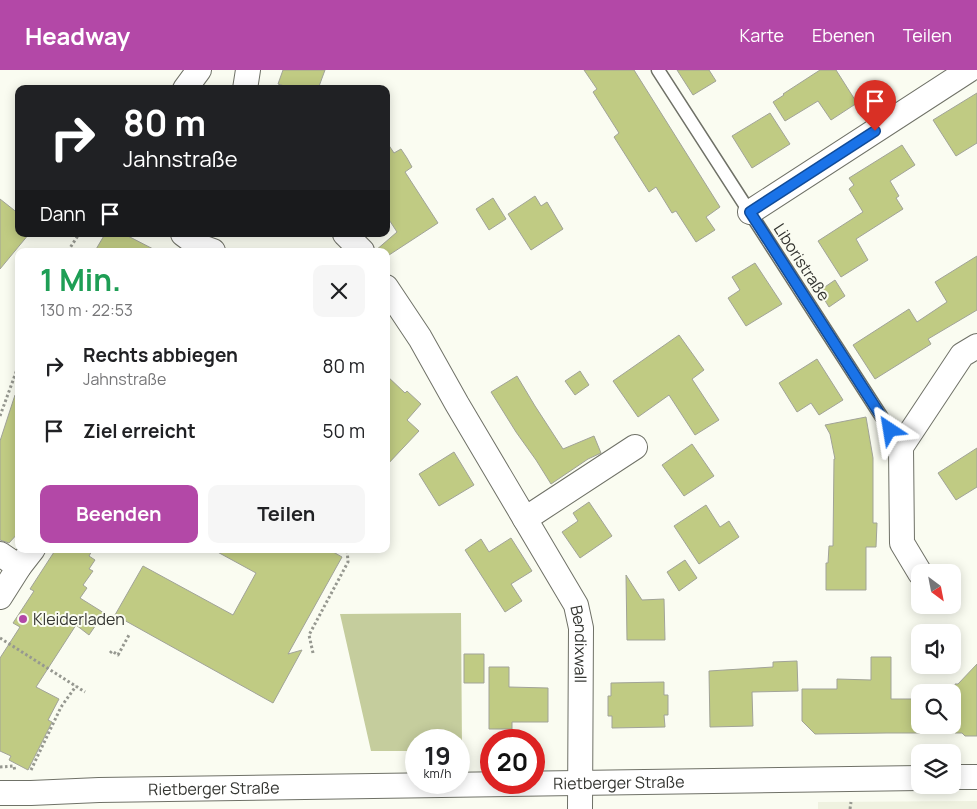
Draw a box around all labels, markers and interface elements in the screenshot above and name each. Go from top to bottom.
text: Headway [25,19,130,52]
text: Karte [740,23,784,47]
text: Ebenen [812,23,875,47]
text: Teilen [903,23,952,47]
pin [854,80,896,131]
icon: arrive [861,87,889,115]
text: 80 m [123,99,206,147]
icon: right [40,105,105,170]
text: Jahnstraße [123,144,238,174]
icon: arrive [96,200,124,228]
text: Dann [40,201,86,227]
street label: Liboristraße [769,219,835,305]
text: 1 Min. [40,259,121,300]
button: close [313,265,365,317]
text: 130 m · 22:53 [40,299,133,321]
text: Rechts abbiegen [83,342,238,368]
icon: right [40,352,68,380]
text: 80 m [322,353,365,379]
text: Jahnstraße [83,368,166,390]
position arrow [863,403,915,455]
icon: arrive [40,417,68,445]
text: Ziel erreicht [83,418,196,444]
text: 50 m [323,418,365,444]
button: Beenden [40,485,198,543]
button: Teilen [208,485,365,543]
north arrow [911,564,961,614]
map controls [911,564,961,794]
street label: Bendixwall [565,603,592,683]
place label: Kleiderladen [33,608,125,630]
marker: Kleiderladen [17,613,29,625]
button: sound [911,624,961,674]
button: search [911,684,961,734]
speed limit sign: 20 [480,729,545,794]
text: 19 [424,738,451,773]
button: layers [911,744,961,794]
text: km/h [424,765,451,782]
street label: Rietberger Straße [553,770,685,794]
street label: Rietberger Straße [148,776,280,800]

